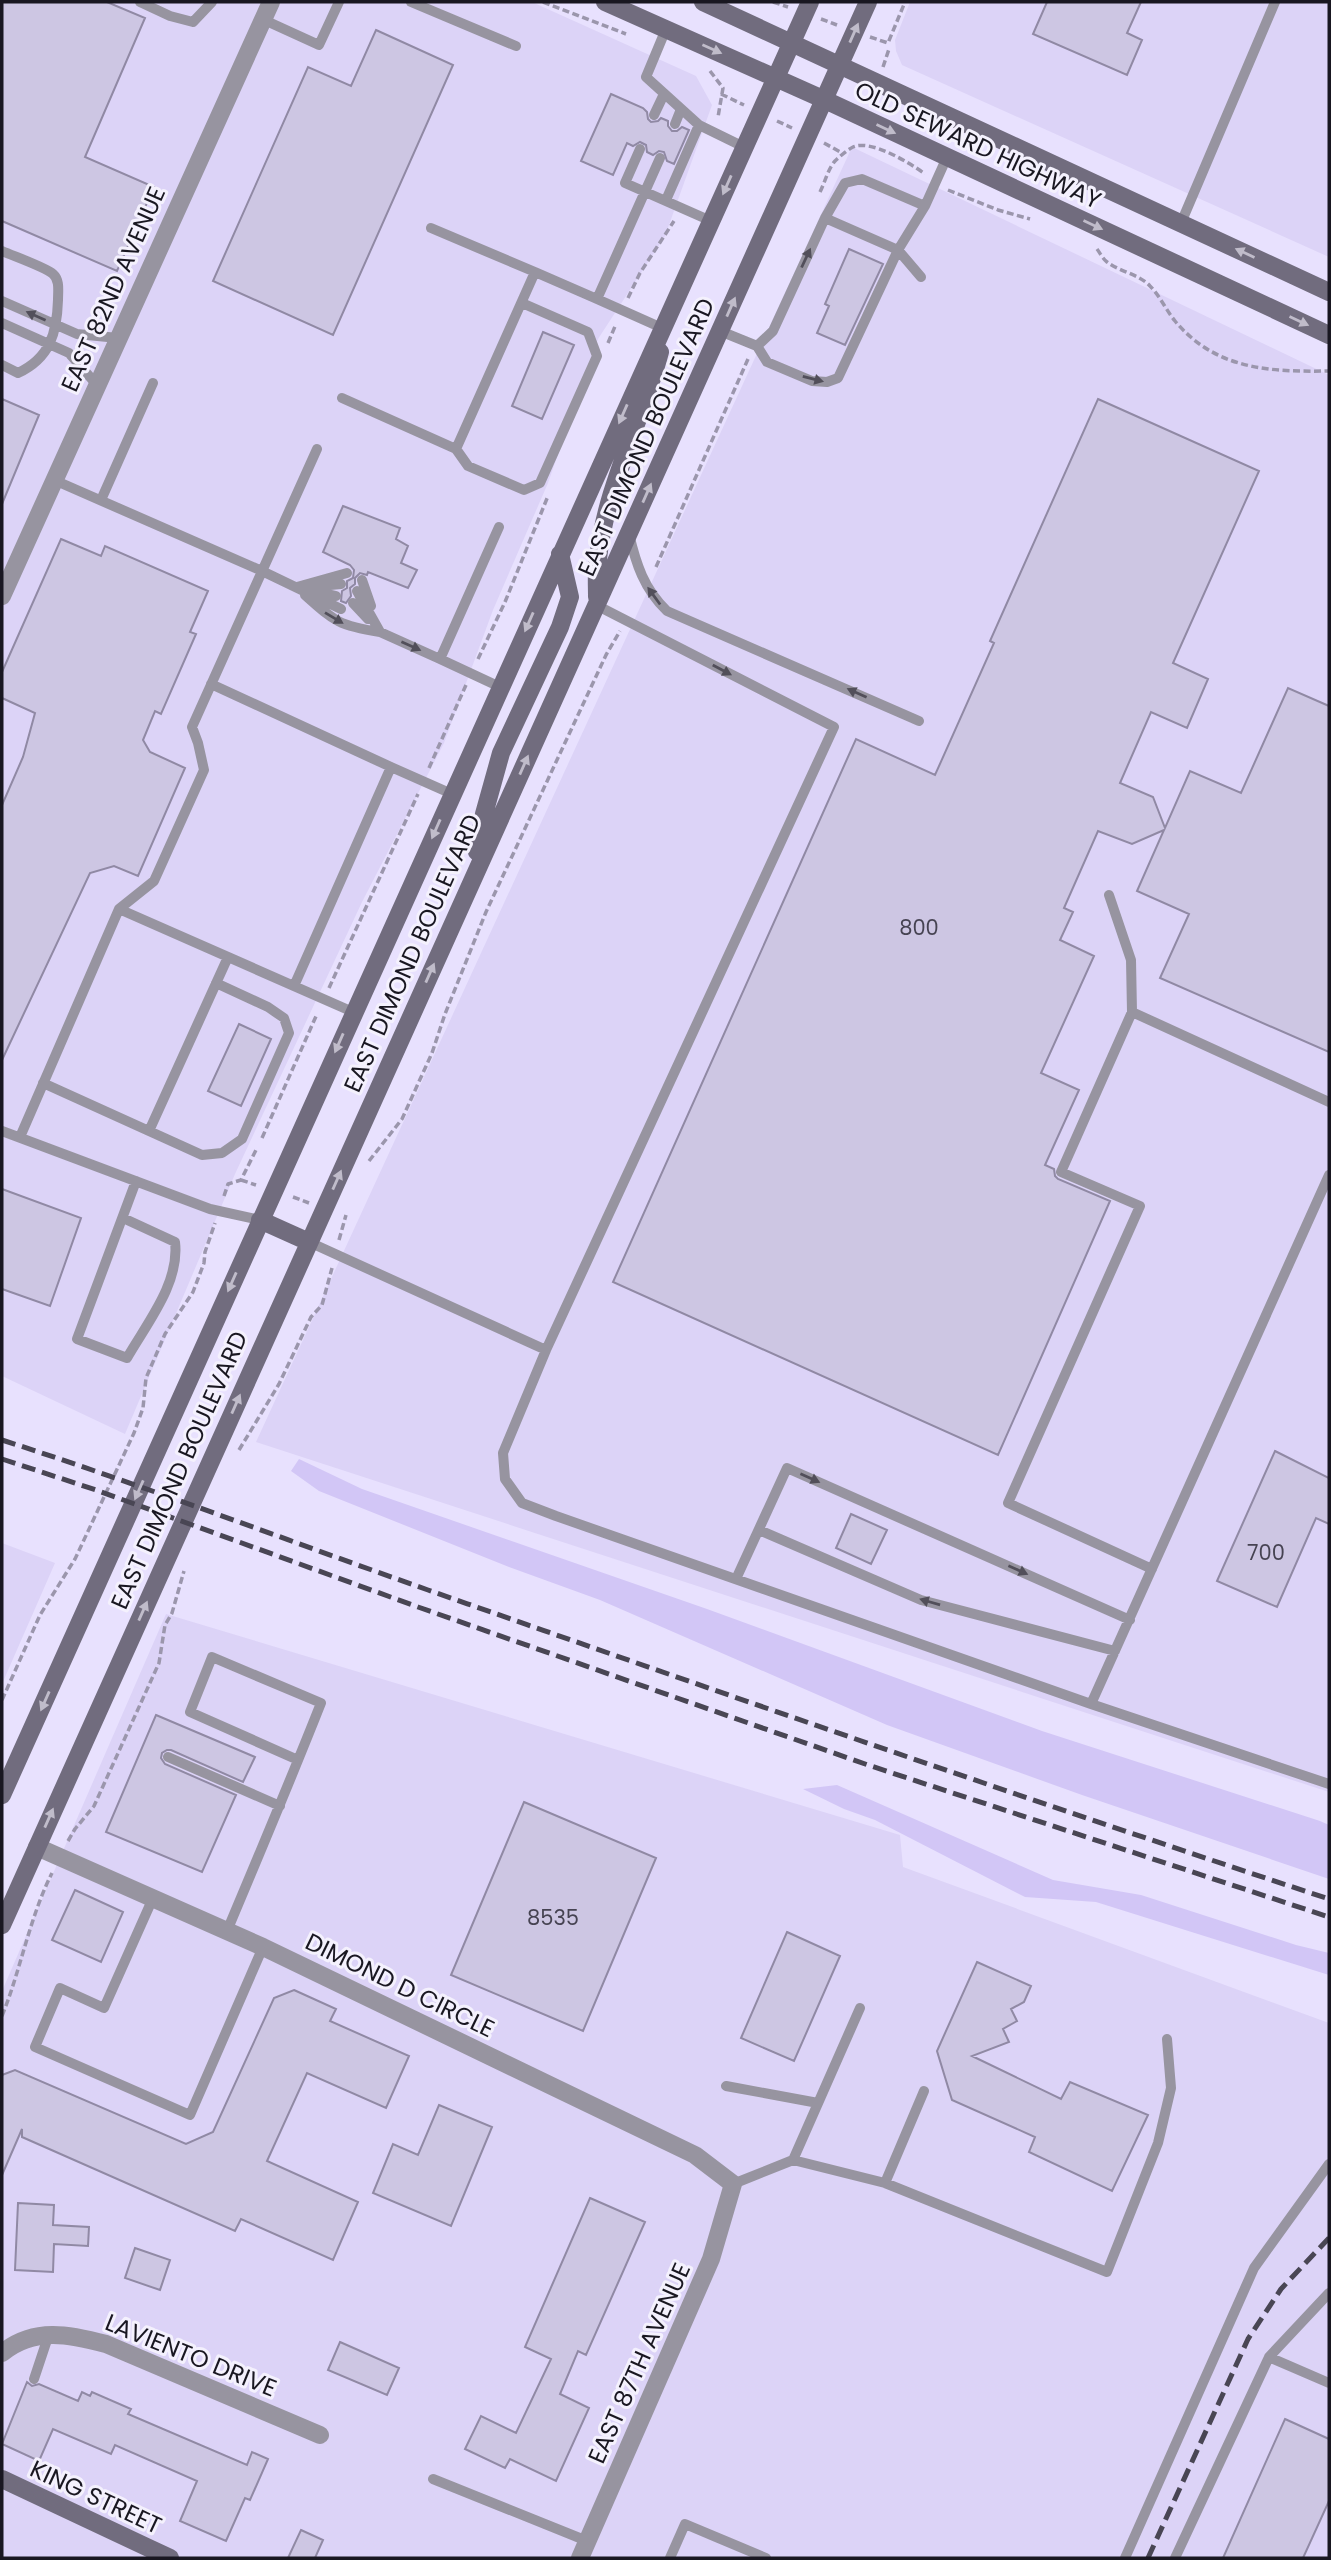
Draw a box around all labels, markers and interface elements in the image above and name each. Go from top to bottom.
one-way arrow [848,23,860,43]
one-way arrow [702,43,722,55]
street label: OLD SEWARD HIGHWAY [850,73,1106,217]
one-way arrow [876,124,897,135]
one-way arrow [721,174,732,195]
street label: EAST 82ND AVENUE [53,181,173,397]
one-way arrow [1083,219,1103,231]
one-way arrow [1235,247,1255,258]
one-way arrow [801,248,812,268]
street label: EAST DIMOND BOULEVARD [570,293,722,581]
one-way arrow [725,297,737,317]
one-way arrow [26,310,46,322]
one-way arrow [1289,315,1309,327]
one-way arrow [802,374,824,385]
one-way arrow [617,404,629,424]
one-way arrow [641,483,653,503]
one-way arrow [647,587,661,605]
one-way arrow [523,611,534,632]
one-way arrow [325,612,344,625]
one-way arrow [401,640,421,652]
one-way arrow [713,663,733,675]
one-way arrow [847,687,867,699]
one-way arrow [518,755,530,775]
street label: EAST DIMOND BOULEVARD [336,809,488,1097]
one-way arrow [430,819,442,839]
house number: 800 [899,913,939,942]
one-way arrow [424,963,436,983]
one-way arrow [333,1033,344,1054]
one-way arrow [331,1170,343,1190]
one-way arrow [226,1272,238,1292]
street label: EAST DIMOND BOULEVARD [103,1326,255,1614]
one-way arrow [231,1393,242,1414]
one-way arrow [800,1472,820,1484]
one-way arrow [133,1480,145,1500]
house number: 700 [1247,1538,1285,1567]
one-way arrow [1008,1564,1028,1576]
one-way arrow [919,1596,941,1607]
one-way arrow [137,1601,149,1621]
one-way arrow [39,1691,51,1711]
one-way arrow [43,1808,55,1828]
house number: 8535 [527,1903,579,1932]
street label: DIMOND D CIRCLE [300,1925,500,2045]
street label: EAST 87TH AVENUE [580,2257,698,2469]
street label: LAVIENTO DRIVE [100,2306,282,2404]
street label: KING STREET [25,2452,167,2542]

